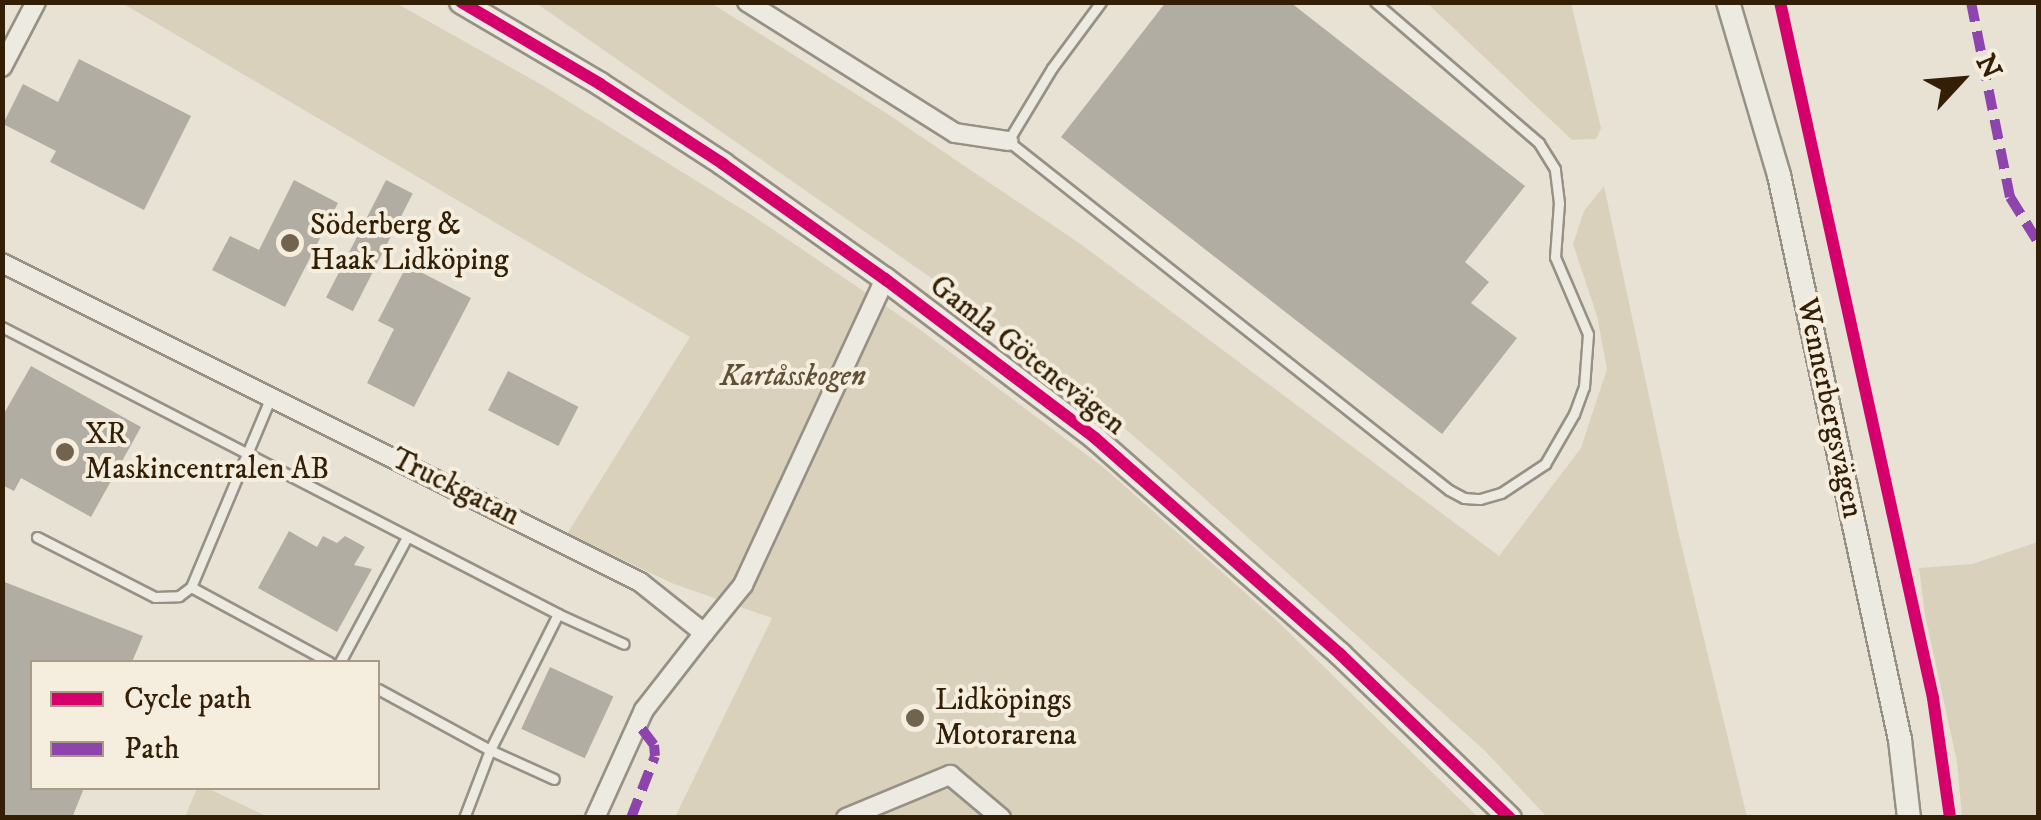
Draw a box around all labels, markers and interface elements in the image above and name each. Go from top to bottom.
north arrow [1911,30,2011,130]
text: N [1968,49,2009,85]
place label: Söderberg & Haak Lidköping [310,208,509,278]
marker: Söderberg & Haak Lidköping [279,232,301,254]
street label: Gamla Götenevägen [922,268,1132,444]
street label: Wennerbergsvägen [1788,295,1870,521]
park label: Kartåsskogen [720,359,866,395]
place label: XR Maskincentralen AB [85,417,329,488]
marker: XR Maskincentralen AB [54,441,76,463]
street label: Truckgatan [385,441,525,535]
legend [30,660,380,790]
text: Cycle path [124,681,252,718]
place label: Lidköpings Motorarena [935,683,1077,754]
marker: Lidköpings Motorarena [904,707,926,729]
text: Path [124,731,180,768]

